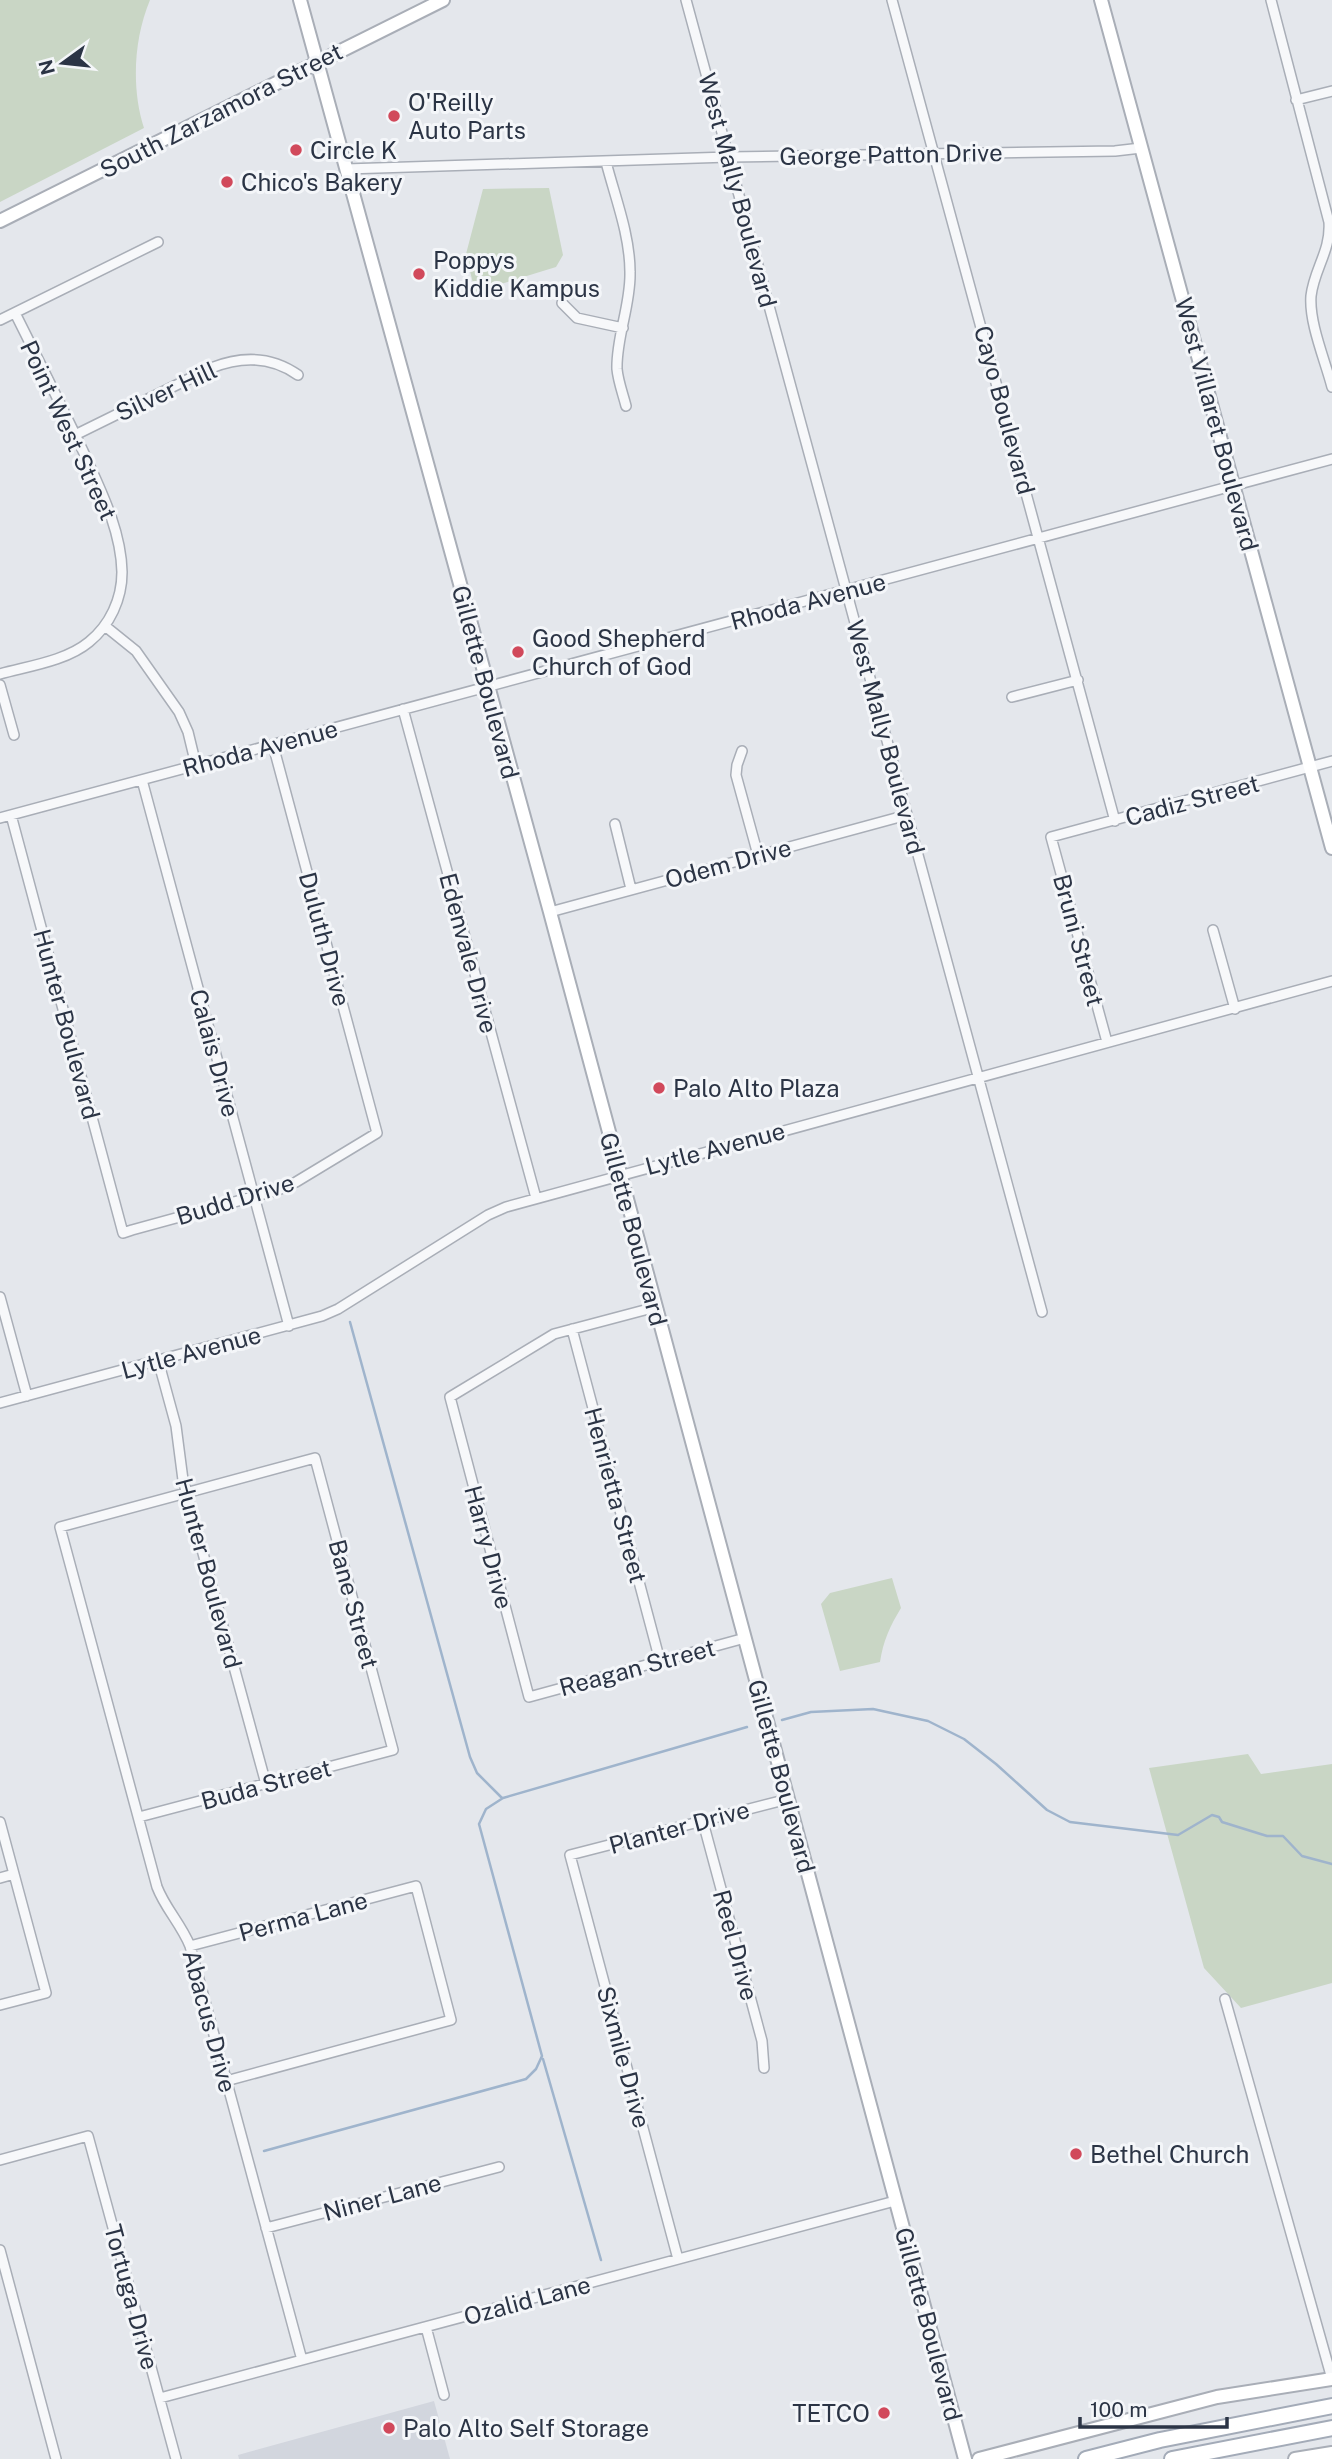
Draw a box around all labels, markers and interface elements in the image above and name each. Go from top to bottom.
north arrow [28,28,98,98]
street label: South Zarzamora Street [95,37,347,183]
text: N [34,57,59,77]
street label: West Mally Boulevard [693,70,783,310]
place label: O'Reilly Auto Parts [408,88,526,144]
marker: O'Reilly Auto Parts [386,108,402,124]
place label: Circle K [310,136,397,164]
street label: George Patton Drive [779,138,1003,170]
marker: Circle K [288,142,304,158]
place label: Chico's Bakery [241,168,403,196]
marker: Chico's Bakery [219,174,235,190]
place label: Poppys Kiddie Kampus [433,246,600,302]
marker: Poppys Kiddie Kampus [411,266,427,282]
street label: West Villaret Boulevard [1170,294,1264,554]
street label: Cayo Boulevard [969,323,1041,497]
street label: Point West Street [15,336,123,524]
street label: Silver Hill [111,355,221,427]
street label: Rhoda Avenue [727,567,889,635]
street label: Gillette Boulevard [447,582,525,782]
street label: West Mally Boulevard [841,617,931,857]
place label: Good Shepherd Church of God [532,624,706,680]
marker: Good Shepherd Church of God [510,644,526,660]
street label: Rhoda Avenue [179,714,341,782]
street label: Cadiz Street [1122,769,1262,831]
street label: Odem Drive [662,833,794,893]
street label: Duluth Drive [294,869,356,1009]
street label: Edenvale Drive [434,870,504,1036]
street label: Bruni Street [1048,871,1110,1009]
street label: Hunter Boulevard [28,926,106,1122]
street label: Calais Drive [184,986,246,1120]
place label: Palo Alto Plaza [673,1074,839,1102]
marker: Palo Alto Plaza [651,1080,667,1096]
street label: Lytle Avenue [642,1116,788,1180]
street label: Gillette Boulevard [595,1129,673,1329]
street label: Budd Drive [173,1168,297,1230]
street label: Lytle Avenue [118,1320,264,1384]
street label: Henrietta Street [579,1404,653,1586]
street label: Hunter Boulevard [170,1475,248,1671]
street label: Harry Drive [459,1482,519,1612]
street label: Bane Street [323,1536,385,1672]
street label: Reagan Street [556,1633,718,1701]
street label: Gillette Boulevard [743,1676,821,1876]
street label: Buda Street [198,1753,334,1815]
street label: Planter Drive [606,1795,752,1859]
street label: Perma Lane [236,1885,370,1947]
street label: Reel Drive [708,1887,764,2003]
street label: Abacus Drive [177,1947,243,2095]
street label: Sixmile Drive [592,1983,656,2131]
place label: Bethel Church [1090,2140,1249,2168]
marker: Bethel Church [1068,2146,1084,2162]
street label: Niner Lane [320,2168,444,2226]
street label: Tortuga Drive [99,2221,165,2373]
street label: Gillette Boulevard [890,2224,968,2424]
street label: Ozalid Lane [461,2270,593,2330]
scale bar [1080,2386,1227,2430]
text: 100 m [1090,2397,1147,2422]
place label: TETCO [792,2399,870,2427]
marker: TETCO [876,2405,892,2421]
place label: Palo Alto Self Storage [403,2414,649,2442]
marker: Palo Alto Self Storage [381,2420,397,2436]

